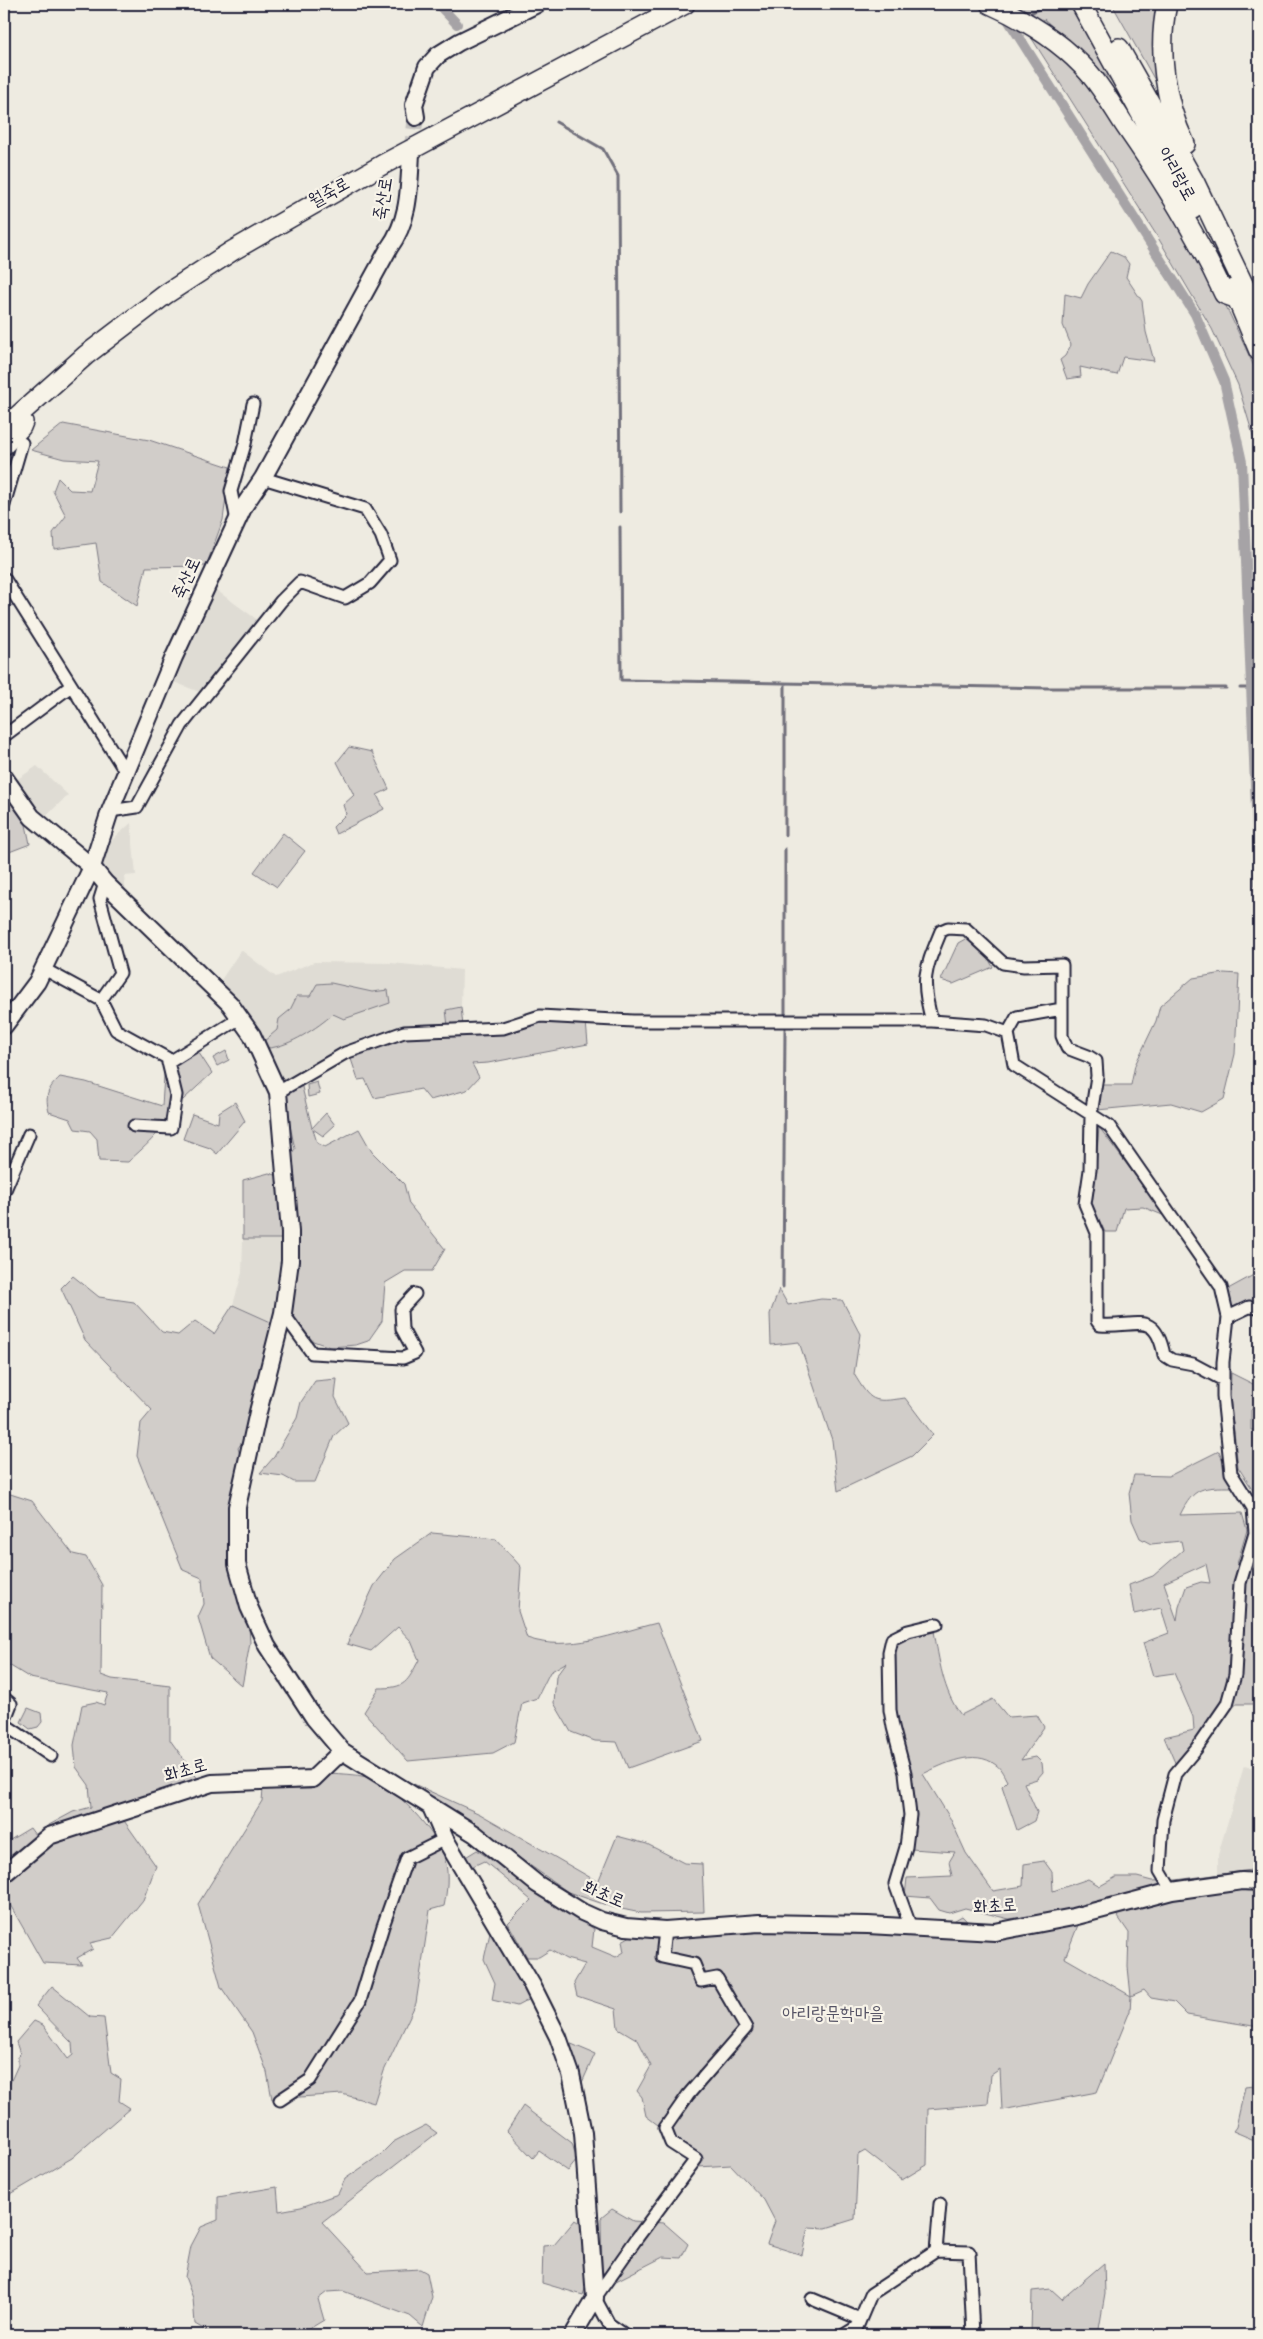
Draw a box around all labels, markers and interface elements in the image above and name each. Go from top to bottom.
street label: 아리랑로 [1150,144,1200,206]
street label: 월죽로 [305,173,355,215]
street label: 죽산로 [369,176,401,222]
street label: 죽산로 [167,554,209,604]
street label: 화초로 [162,1754,210,1790]
street label: 화초로 [578,1876,628,1916]
street label: 화초로 [972,1894,1018,1922]
park label: 아리랑문학마을 [782,2003,884,2028]

